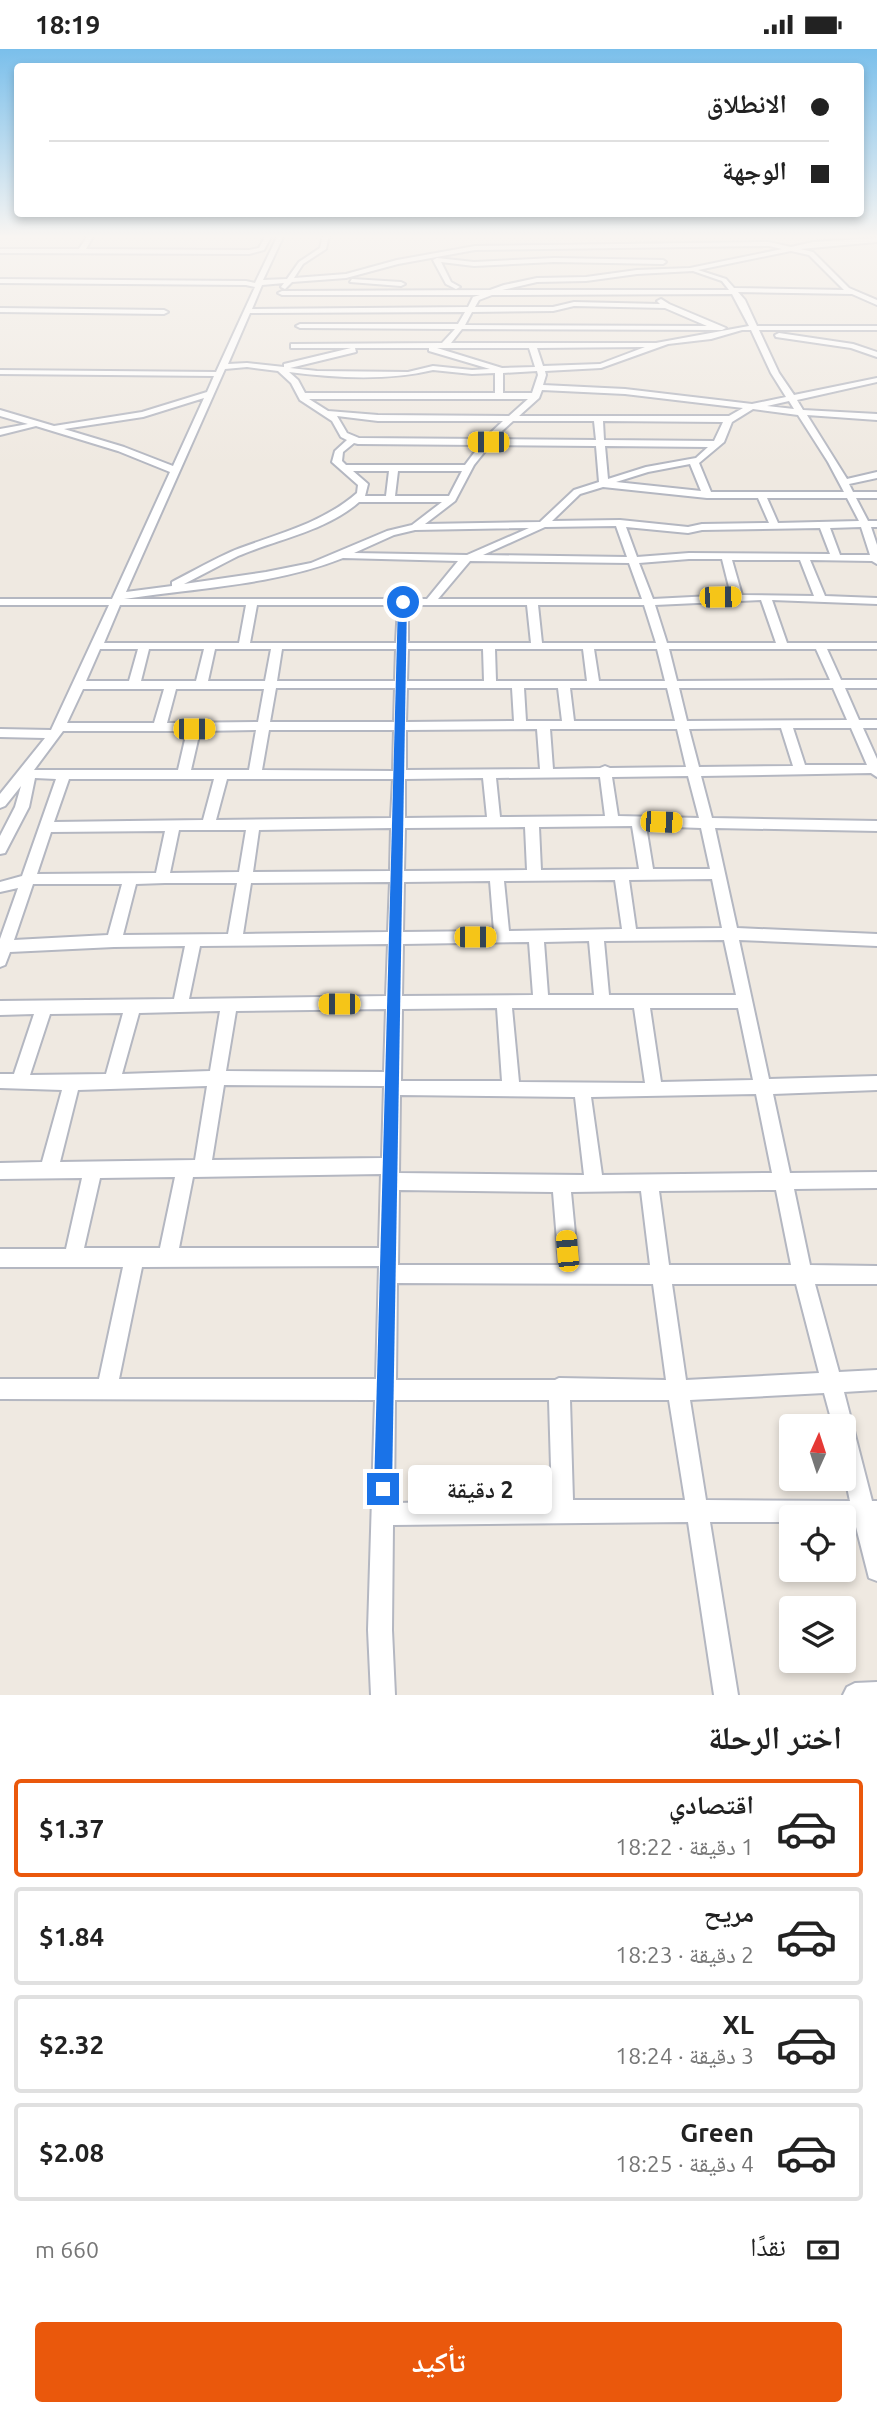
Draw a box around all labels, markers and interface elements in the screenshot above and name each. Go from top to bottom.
text: 18:19 [35,10,100,39]
text: الانطلاق [707,89,787,118]
text: الوجهة [722,156,787,185]
car [468,432,510,453]
route start [387,586,419,618]
car [699,586,742,608]
car [174,719,216,740]
car [640,811,683,833]
car [455,927,497,948]
car [319,994,361,1015]
car [555,1229,580,1273]
north arrow [779,1414,856,1491]
map controls [779,1414,856,1673]
callout: 2 دقيقة [408,1465,551,1513]
route end [367,1473,399,1505]
text: 2 دقيقة [447,1477,513,1502]
button: locate [779,1505,856,1582]
button: layers [779,1596,856,1673]
text: اختر الرحلة [708,1719,842,1755]
text: اقتصادي [669,1790,754,1819]
icon: car [775,1797,838,1860]
text: $1.37 [39,1814,104,1843]
text: 1 دقيقة · 18:22 [615,1834,754,1859]
text: مريح [704,1898,754,1927]
icon: car [775,1905,838,1968]
text: $1.84 [39,1922,104,1951]
text: 2 دقيقة · 18:23 [615,1942,754,1967]
text: XL [723,2010,754,2039]
icon: car [775,2013,838,2076]
text: $2.32 [39,2030,104,2059]
text: 3 دقيقة · 18:24 [615,2043,754,2068]
text: Green [680,2118,754,2147]
icon: car [775,2121,838,2184]
text: $2.08 [39,2138,104,2167]
text: 4 دقيقة · 18:25 [615,2151,754,2176]
icon: cash [804,2231,842,2269]
text: نقدًا [750,2232,786,2261]
text: 660 m [35,2237,99,2262]
button: تأكيد [35,2322,842,2402]

